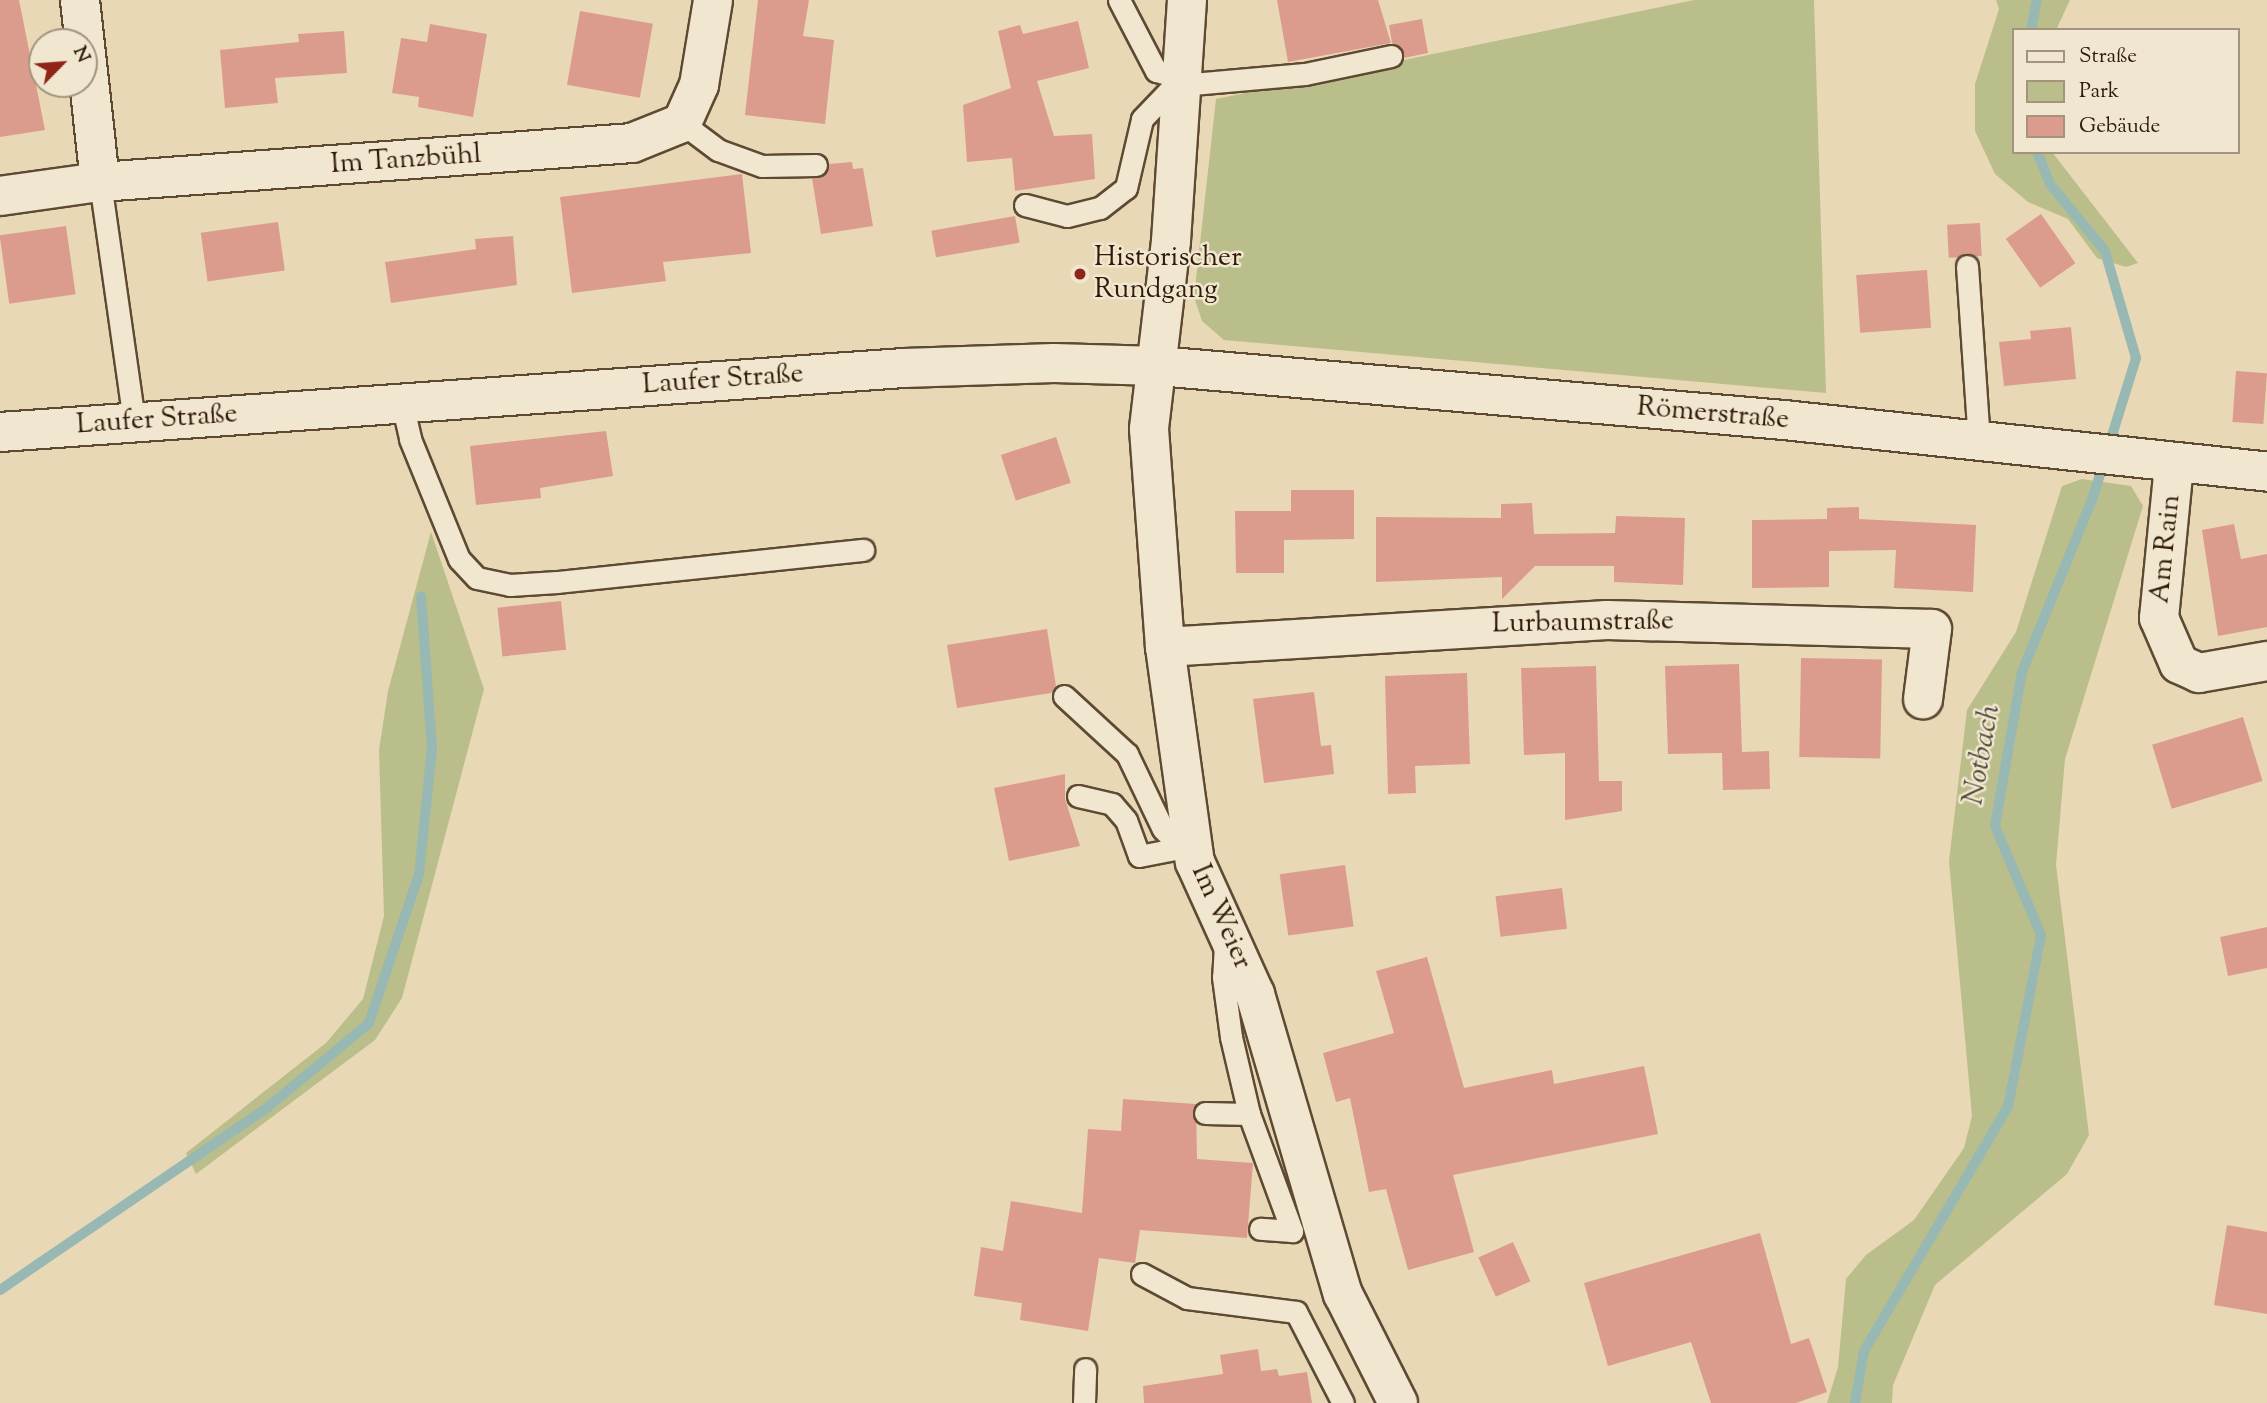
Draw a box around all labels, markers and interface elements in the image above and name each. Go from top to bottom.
north arrow [28,28,98,98]
legend [2011,28,2239,154]
text: N [65,42,96,67]
text: Straße [2079,42,2137,72]
text: Park [2079,77,2119,107]
text: Gebäude [2079,112,2160,142]
street label: Im Tanzbühl [330,138,482,182]
place label: Historischer Rundgang [1094,241,1242,307]
marker: Historischer Rundgang [1072,266,1088,282]
street label: Laufer Straße [641,358,805,402]
street label: Römerstraße [1635,391,1791,437]
street label: Laufer Straße [75,398,239,442]
street label: Am Rain [2144,493,2188,605]
street label: Lurbaumstraße [1492,605,1674,641]
water label: Notbach [1957,702,2009,808]
street label: Im Weier [1183,859,1259,975]

